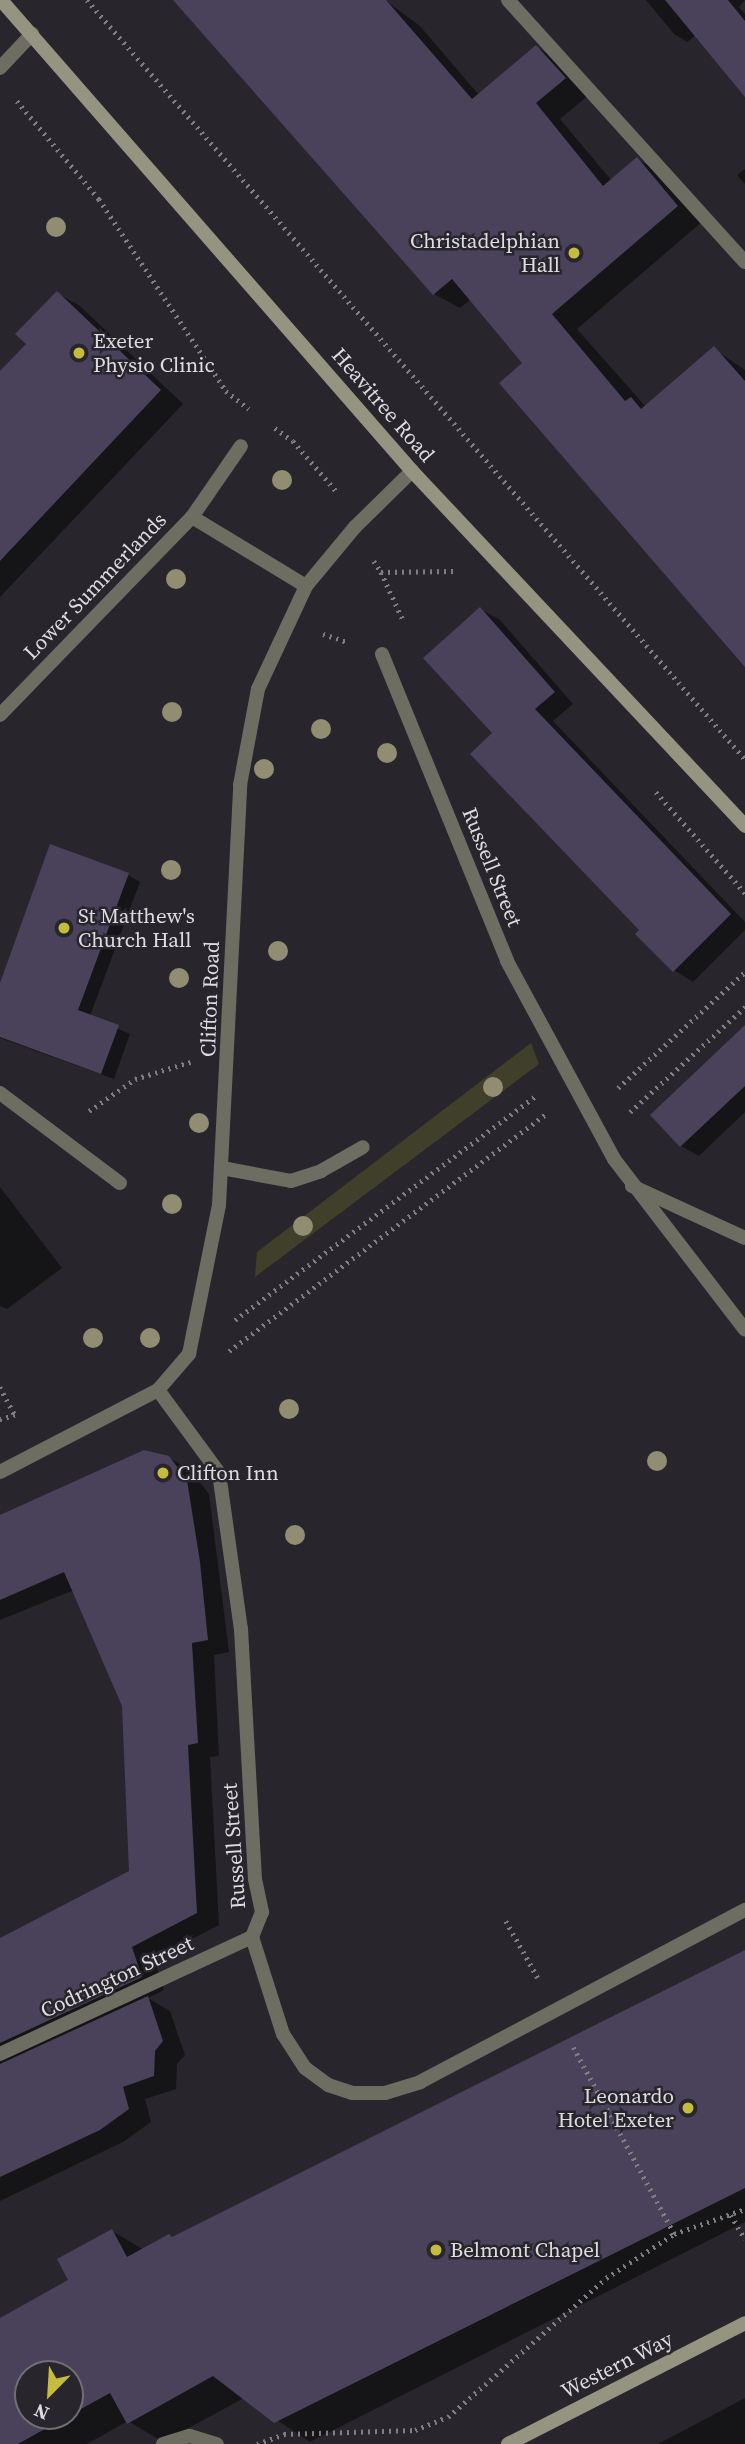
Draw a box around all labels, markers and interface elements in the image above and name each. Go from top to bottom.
place label: Christadelphian Hall [410,228,560,278]
marker: Christadelphian Hall [566,245,582,261]
place label: Exeter Physio Clinic [93,328,215,378]
street label: Heavitree Road [327,343,439,467]
marker: Exeter Physio Clinic [71,345,87,361]
street label: Lower Summerlands [18,507,172,665]
street label: Russell Street [457,804,527,930]
place label: St Matthew's Church Hall [78,903,195,953]
marker: St Matthew's Church Hall [56,920,72,936]
street label: Clifton Road [195,941,225,1057]
place label: Clifton Inn [177,1460,279,1486]
marker: Clifton Inn [155,1465,171,1481]
street label: Russell Street [217,1782,251,1910]
street label: Codrington Street [37,1931,197,2023]
place label: Leonardo Hotel Exeter [558,2083,674,2133]
marker: Leonardo Hotel Exeter [680,2100,696,2116]
place label: Belmont Chapel [450,2237,600,2263]
marker: Belmont Chapel [428,2242,444,2258]
street label: Western Way [557,2326,677,2404]
north arrow [14,2360,84,2430]
text: N [30,2398,53,2427]

